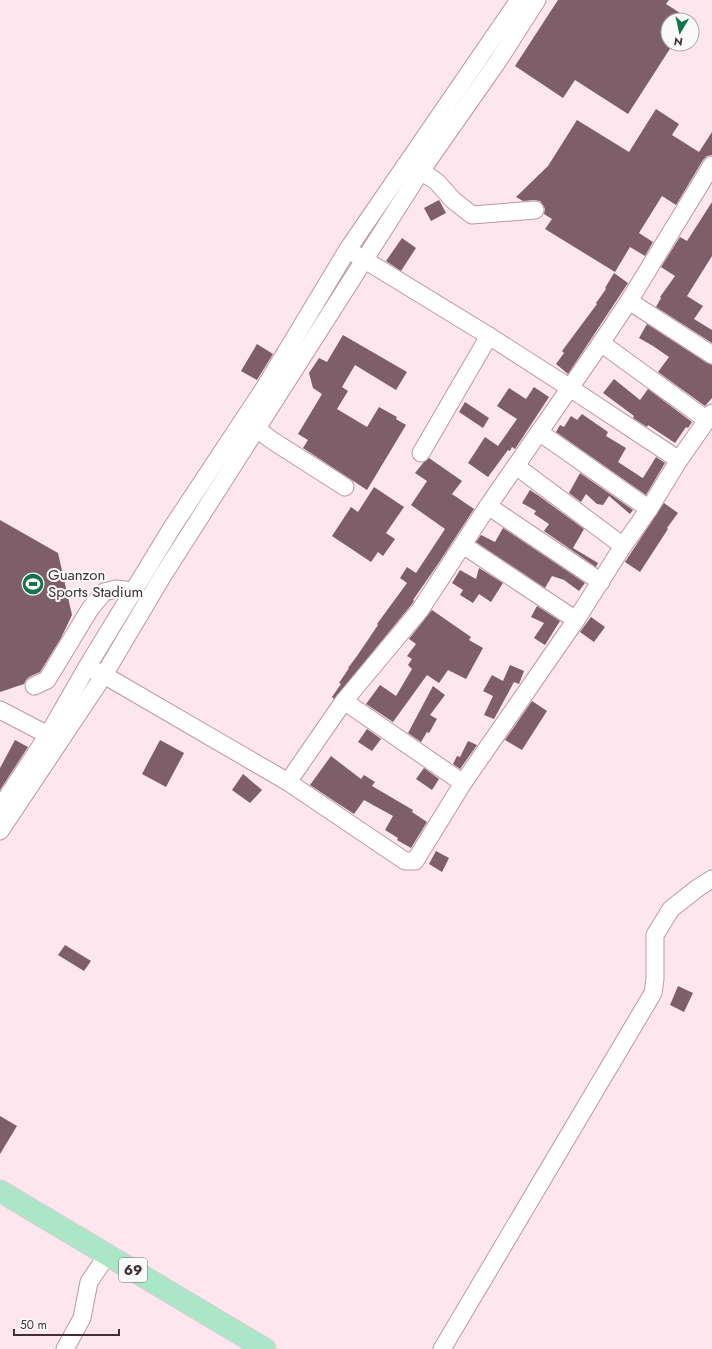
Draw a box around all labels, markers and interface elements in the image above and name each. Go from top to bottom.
north arrow [660,12,700,52]
text: N [673,33,684,50]
place label: Guanzon Sports Stadium [48,564,143,603]
sports icon: Guanzon Sports Stadium [20,571,46,597]
road number: 69 [119,1258,147,1282]
scale bar [14,1311,119,1337]
text: 50 m [20,1316,47,1334]

